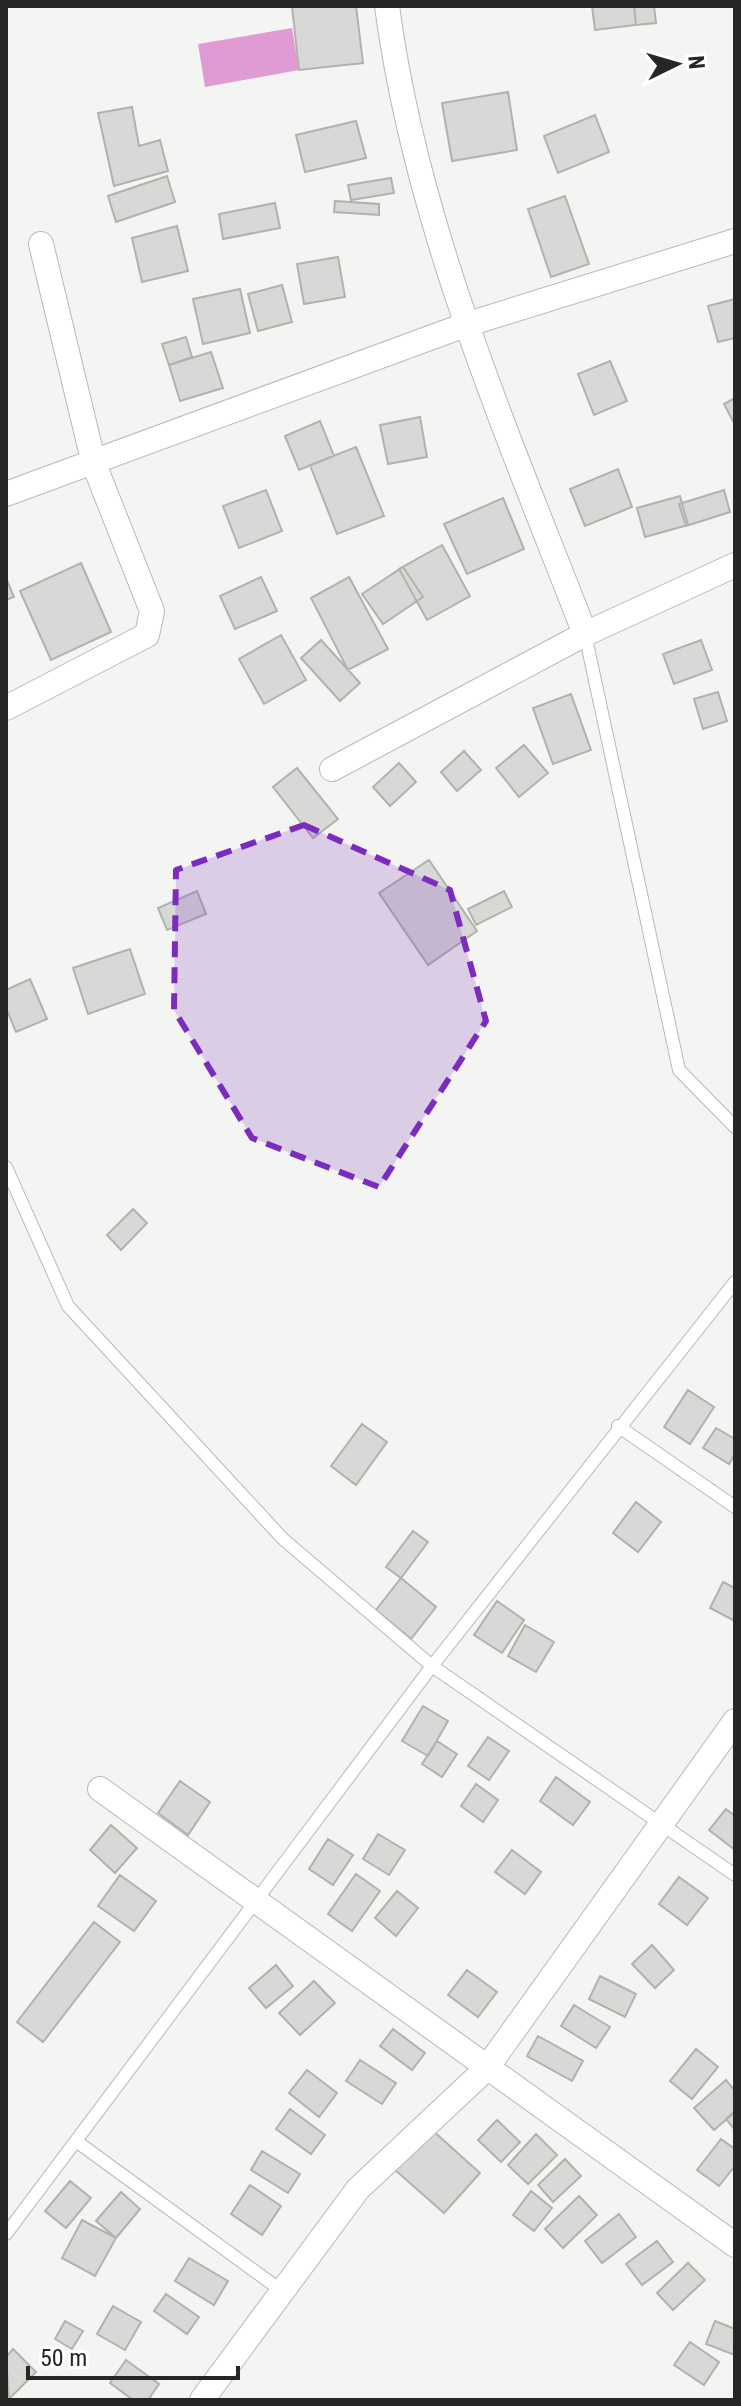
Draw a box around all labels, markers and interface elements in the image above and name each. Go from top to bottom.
north arrow [637,24,717,104]
text: N [683,54,709,70]
scale bar [28,2330,238,2380]
text: 50 m [40,2344,87,2372]

